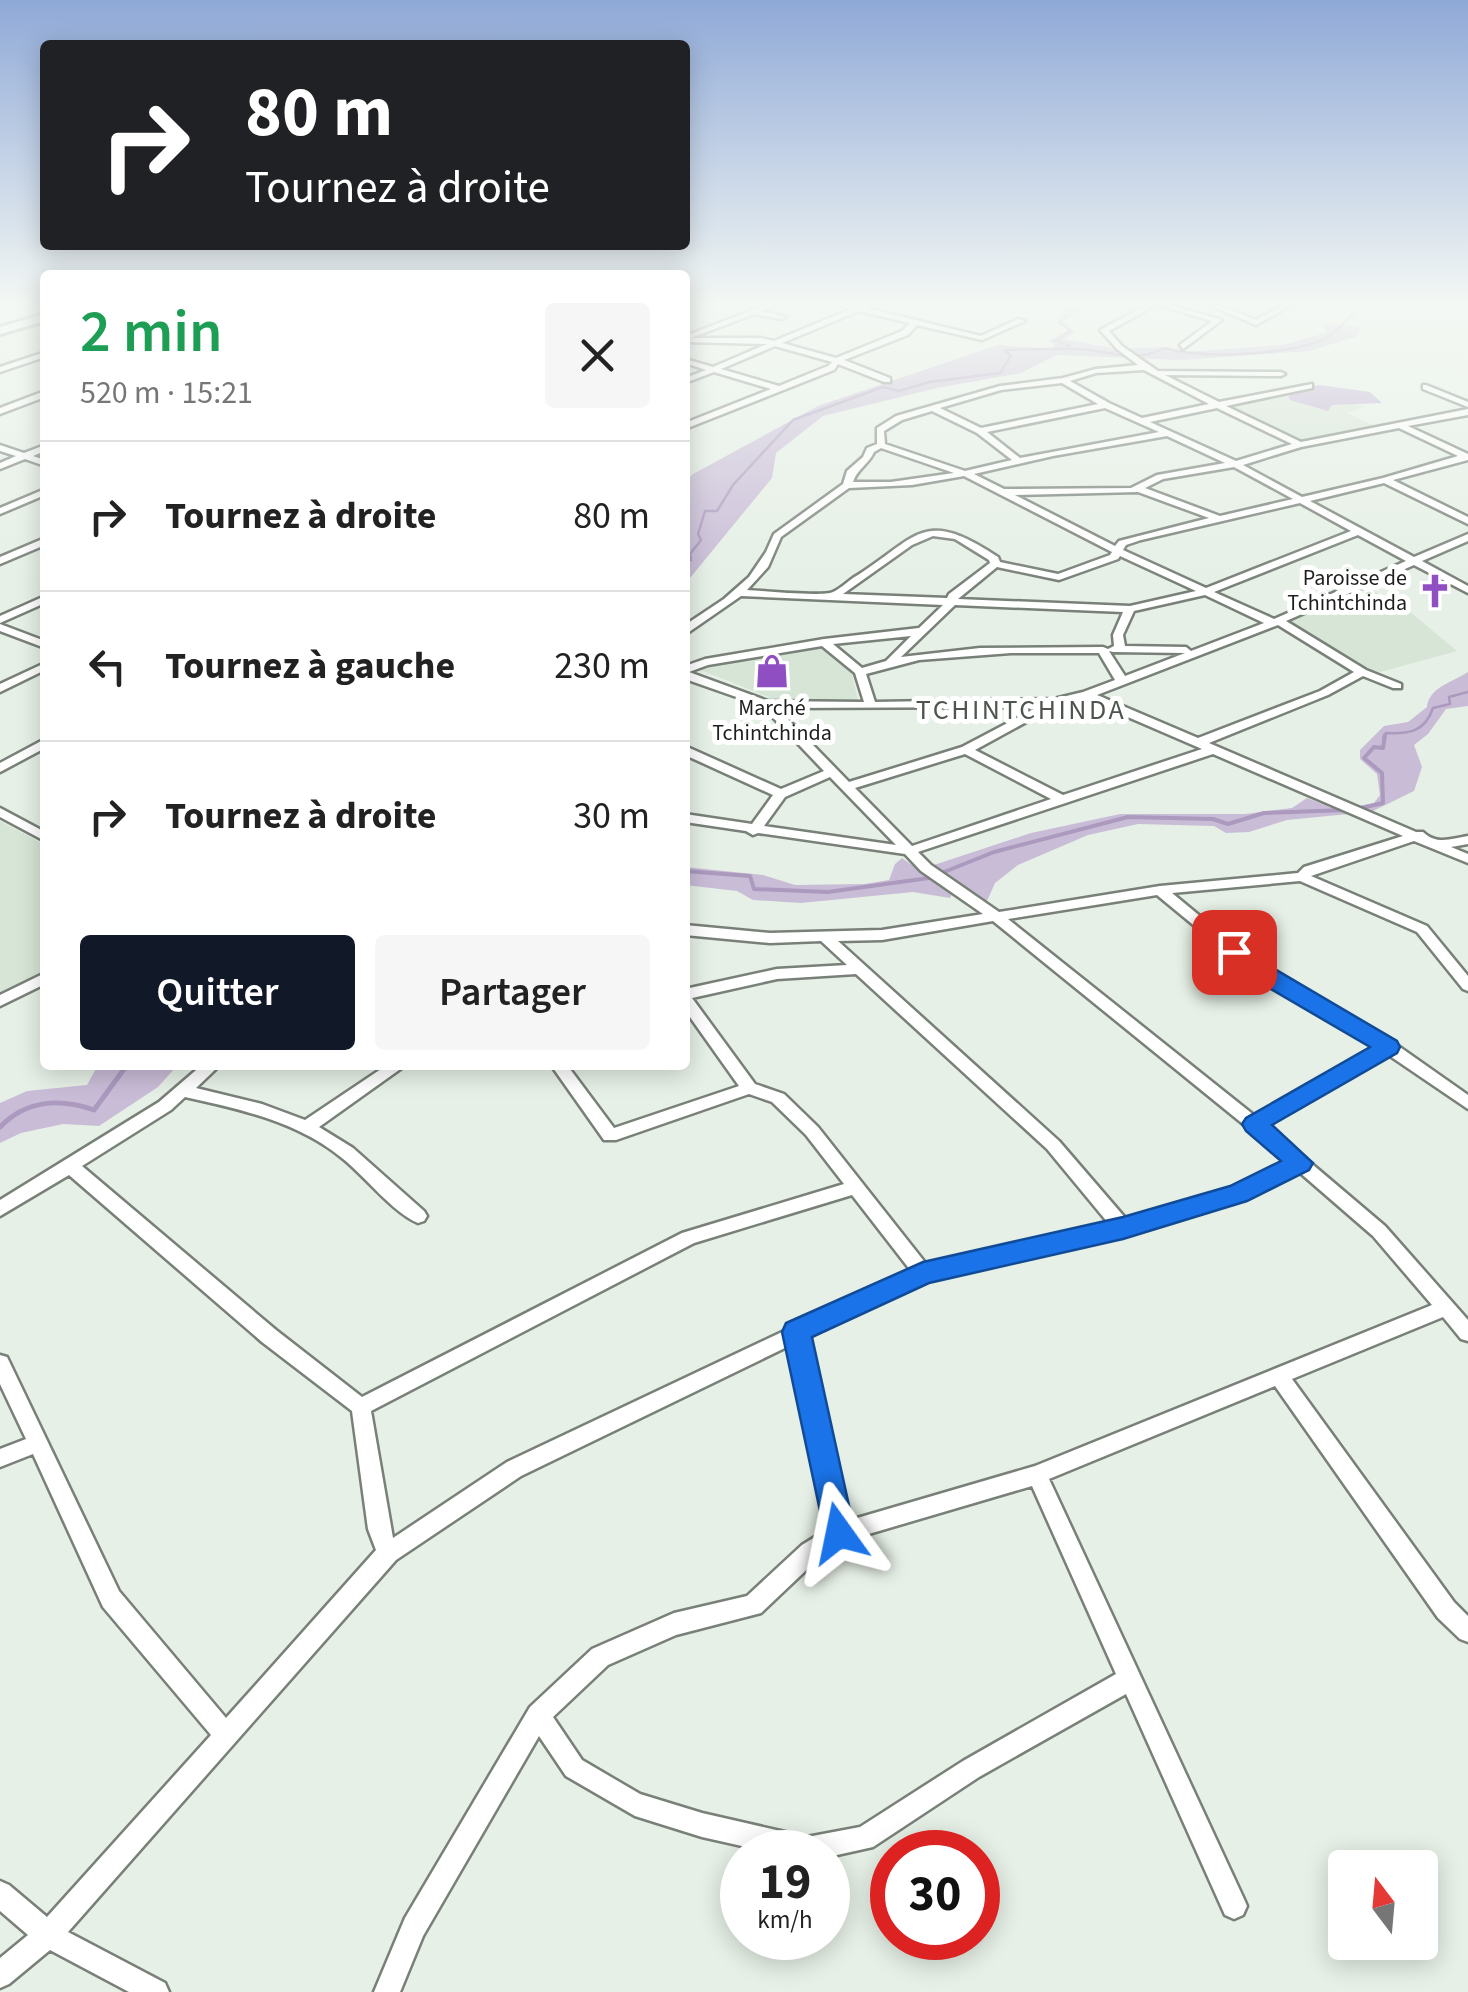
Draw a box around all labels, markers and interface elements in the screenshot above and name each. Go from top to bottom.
text: 80 m [245,63,393,163]
icon: right [80,80,210,210]
text: Tournez à droite [245,156,550,220]
text: 2 min [80,290,223,375]
button: close [545,303,650,408]
text: 520 m · 15:21 [80,370,253,416]
icon: right [80,489,135,544]
text: Tournez à droite [165,489,437,543]
text: 80 m [573,489,650,543]
place label: Paroisse de Tchintchinda [1287,562,1407,619]
church icon: Paroisse de Tchintchinda [1416,572,1454,610]
icon: left [80,639,135,694]
text: Tournez à gauche [165,639,455,693]
text: 230 m [554,639,650,693]
shop icon: Marché Tchintchinda [753,652,791,690]
district label: TCHINTCHINDA [916,690,1126,730]
place label: Marché Tchintchinda [712,692,832,749]
icon: right [80,789,135,844]
text: Tournez à droite [165,789,437,843]
text: 30 m [573,789,650,843]
pin [1192,910,1277,995]
icon: arrive [1207,925,1262,980]
button: Quitter [80,935,355,1050]
button: Partager [375,935,650,1050]
position arrow [787,1481,891,1585]
speed limit sign: 30 [870,1830,1000,1960]
text: 19 [759,1847,811,1918]
north arrow [1328,1850,1438,1960]
map controls [1328,1850,1438,1960]
text: km/h [757,1902,813,1938]

